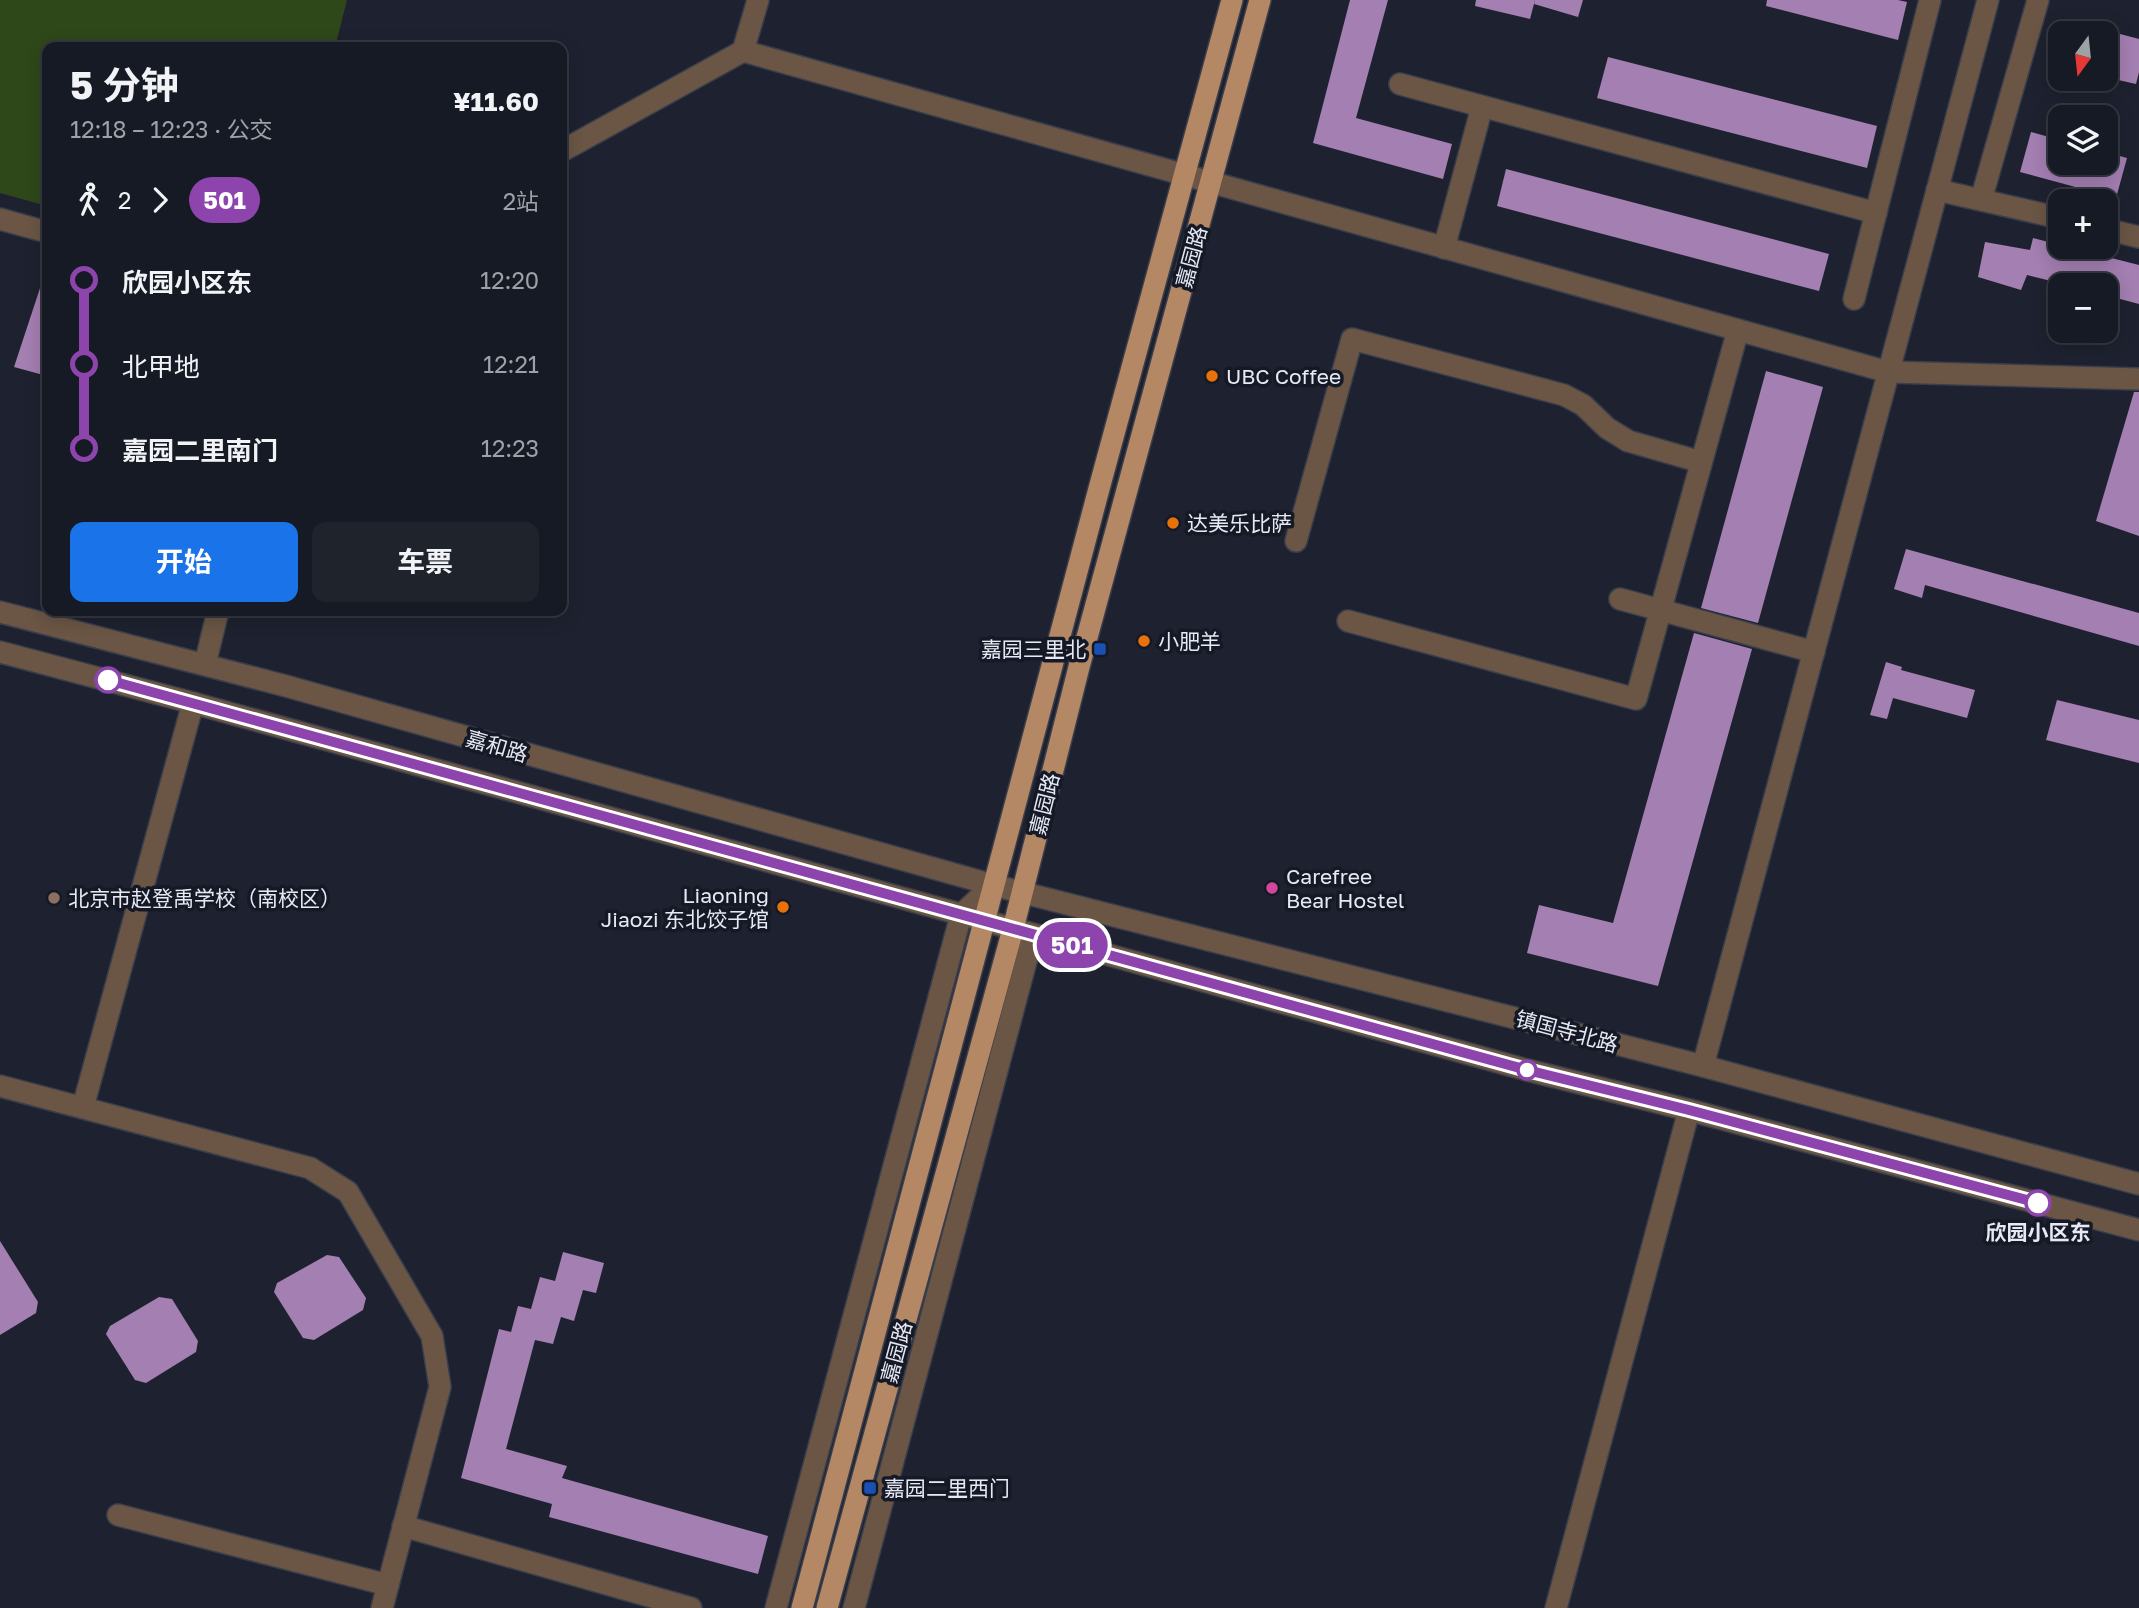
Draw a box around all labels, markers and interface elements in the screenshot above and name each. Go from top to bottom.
north arrow [2048,21,2118,91]
map controls [2048,21,2118,343]
text: 5 分钟 [70,62,179,107]
text: ¥11.60 [453,86,539,117]
button: layers [2048,105,2118,175]
text: 12:18 – 12:23 · 公交 [70,115,273,143]
icon: walk [70,181,108,219]
icon: forward [141,181,179,219]
text: 501 [203,185,246,214]
text: 2 [118,186,131,214]
text: 2站 [503,187,539,215]
button: + [2048,189,2118,259]
street label: 嘉园路 [1170,223,1212,291]
text: 12:20 [480,266,539,294]
text: 欣园小区东 [122,267,252,298]
button: − [2048,273,2118,343]
text: 12:21 [483,350,539,378]
text: 北甲地 [122,351,200,382]
place label: UBC Coffee [1226,363,1341,389]
marker: UBC Coffee [1204,368,1220,384]
text: 12:23 [481,434,539,462]
text: 嘉园二里南门 [122,435,278,466]
place label: 达美乐比萨 [1187,510,1292,536]
marker: 达美乐比萨 [1165,515,1181,531]
button: 开始 [70,522,298,602]
button: 车票 [312,522,539,602]
place label: 小肥羊 [1158,628,1221,654]
marker: 小肥羊 [1136,633,1152,649]
place label: 嘉园三里北 [981,636,1086,662]
marker: 嘉园三里北 [1092,641,1108,657]
unlabelled marker [95,667,121,693]
street label: 嘉和路 [463,725,531,767]
street label: 嘉园路 [1024,770,1064,838]
place label: Carefree Bear Hostel [1286,863,1405,913]
marker: Carefree Bear Hostel [1264,880,1280,896]
place label: Liaoning Jiaozi 东北饺子馆 [601,882,769,932]
place label: 北京市赵登禹学校（南校区） [68,885,341,911]
marker: 北京市赵登禹学校（南校区） [46,890,62,906]
marker: Liaoning Jiaozi 东北饺子馆 [775,899,791,915]
line badge: 501 [1032,922,1112,968]
text: 501 [1051,930,1093,959]
street label: 镇国寺北路 [1513,1005,1621,1057]
unlabelled marker [1517,1060,1537,1080]
marker: 欣园小区东 [2025,1190,2051,1216]
place label: 欣园小区东 [1986,1219,2091,1245]
street label: 嘉园路 [875,1318,917,1386]
place label: 嘉园二里西门 [884,1475,1010,1501]
marker: 嘉园二里西门 [862,1480,878,1496]

